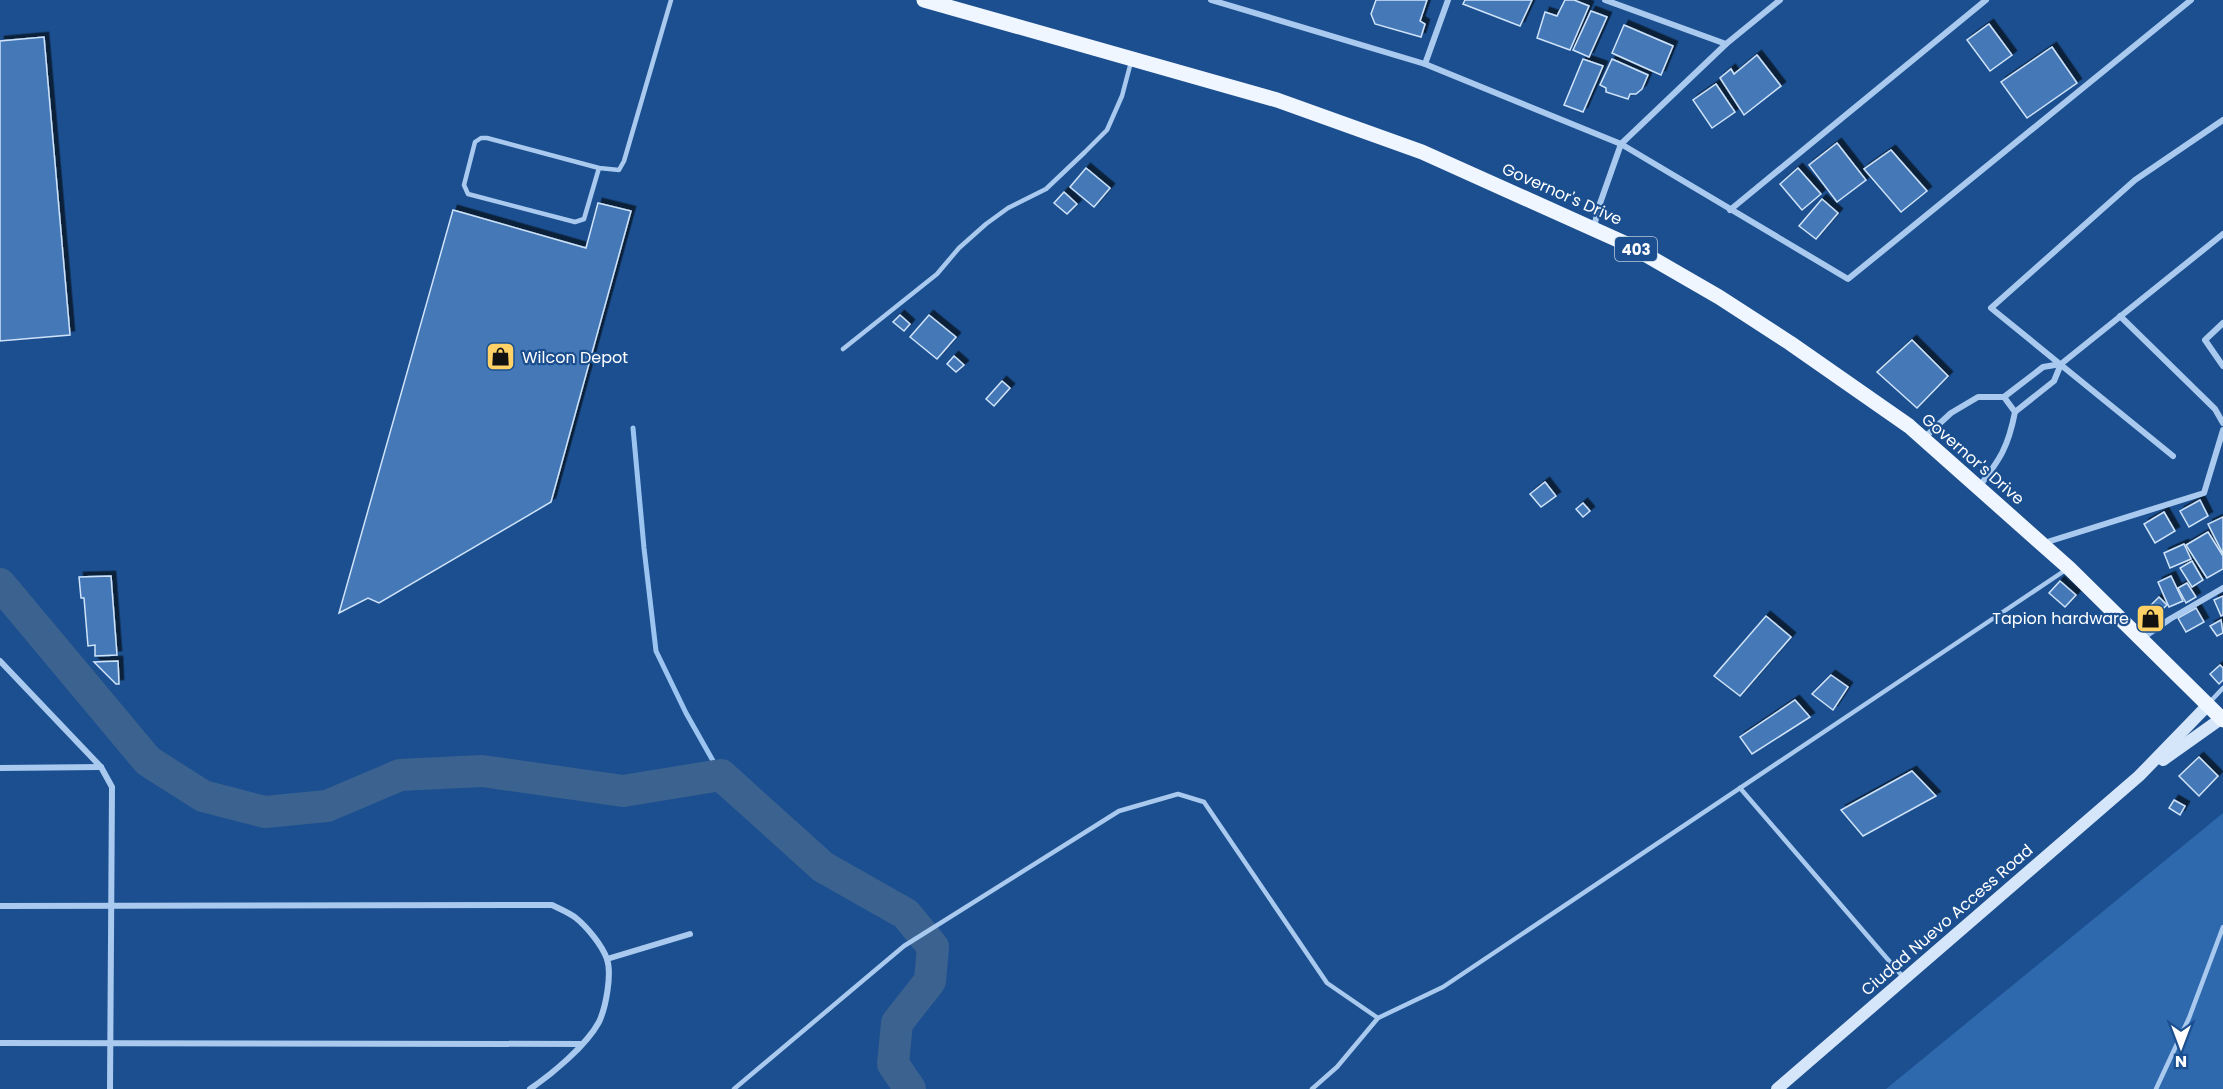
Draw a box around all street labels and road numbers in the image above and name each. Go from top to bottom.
street label: Governor's Drive [1498,157,1626,231]
road number: 403 [1615,237,1657,261]
street label: Governor's Drive [1917,408,2029,510]
street label: Ciudad Nuevo Access Road [1856,839,2038,1001]

